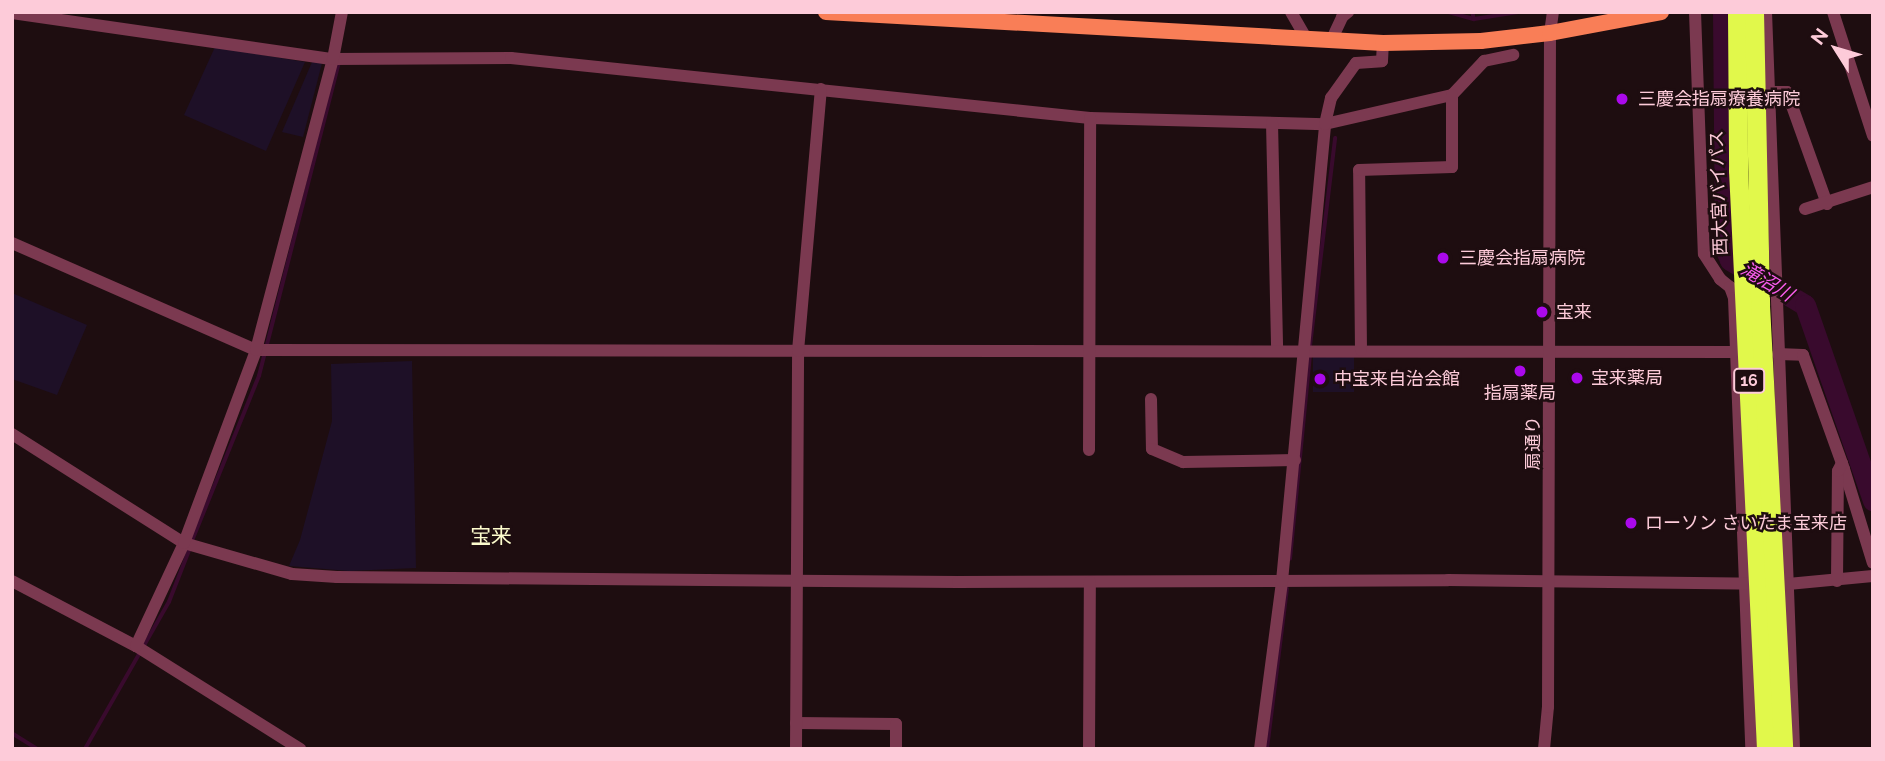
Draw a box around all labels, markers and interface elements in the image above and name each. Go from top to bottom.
north arrow [1801,14,1871,84]
text: N [1806,24,1832,49]
place label: 三慶会指扇療養病院 [1638,88,1800,110]
marker: 三慶会指扇療養病院 [1612,89,1632,109]
street label: 西大宮バイパス [1706,130,1732,256]
place label: 三慶会指扇病院 [1459,247,1585,269]
marker: 三慶会指扇病院 [1433,248,1453,268]
water label: 滝沼川 [1737,258,1797,306]
place label: 宝来 [1556,301,1592,323]
marker: 宝来 [1534,304,1550,320]
marker: 指扇薬局 [1512,363,1528,379]
place label: 宝来薬局 [1591,367,1663,389]
place label: 中宝来自治会館 [1334,368,1460,390]
road number: 16 [1732,368,1766,394]
marker: 宝来薬局 [1569,370,1585,386]
marker: 中宝来自治会館 [1312,371,1328,387]
place label: 指扇薬局 [1484,382,1556,404]
street label: 扇通り [1522,416,1544,470]
place label: ローソン さいたま宝来店 [1645,512,1848,534]
marker: ローソン さいたま宝来店 [1623,515,1639,531]
district label: 宝来 [470,523,512,549]

